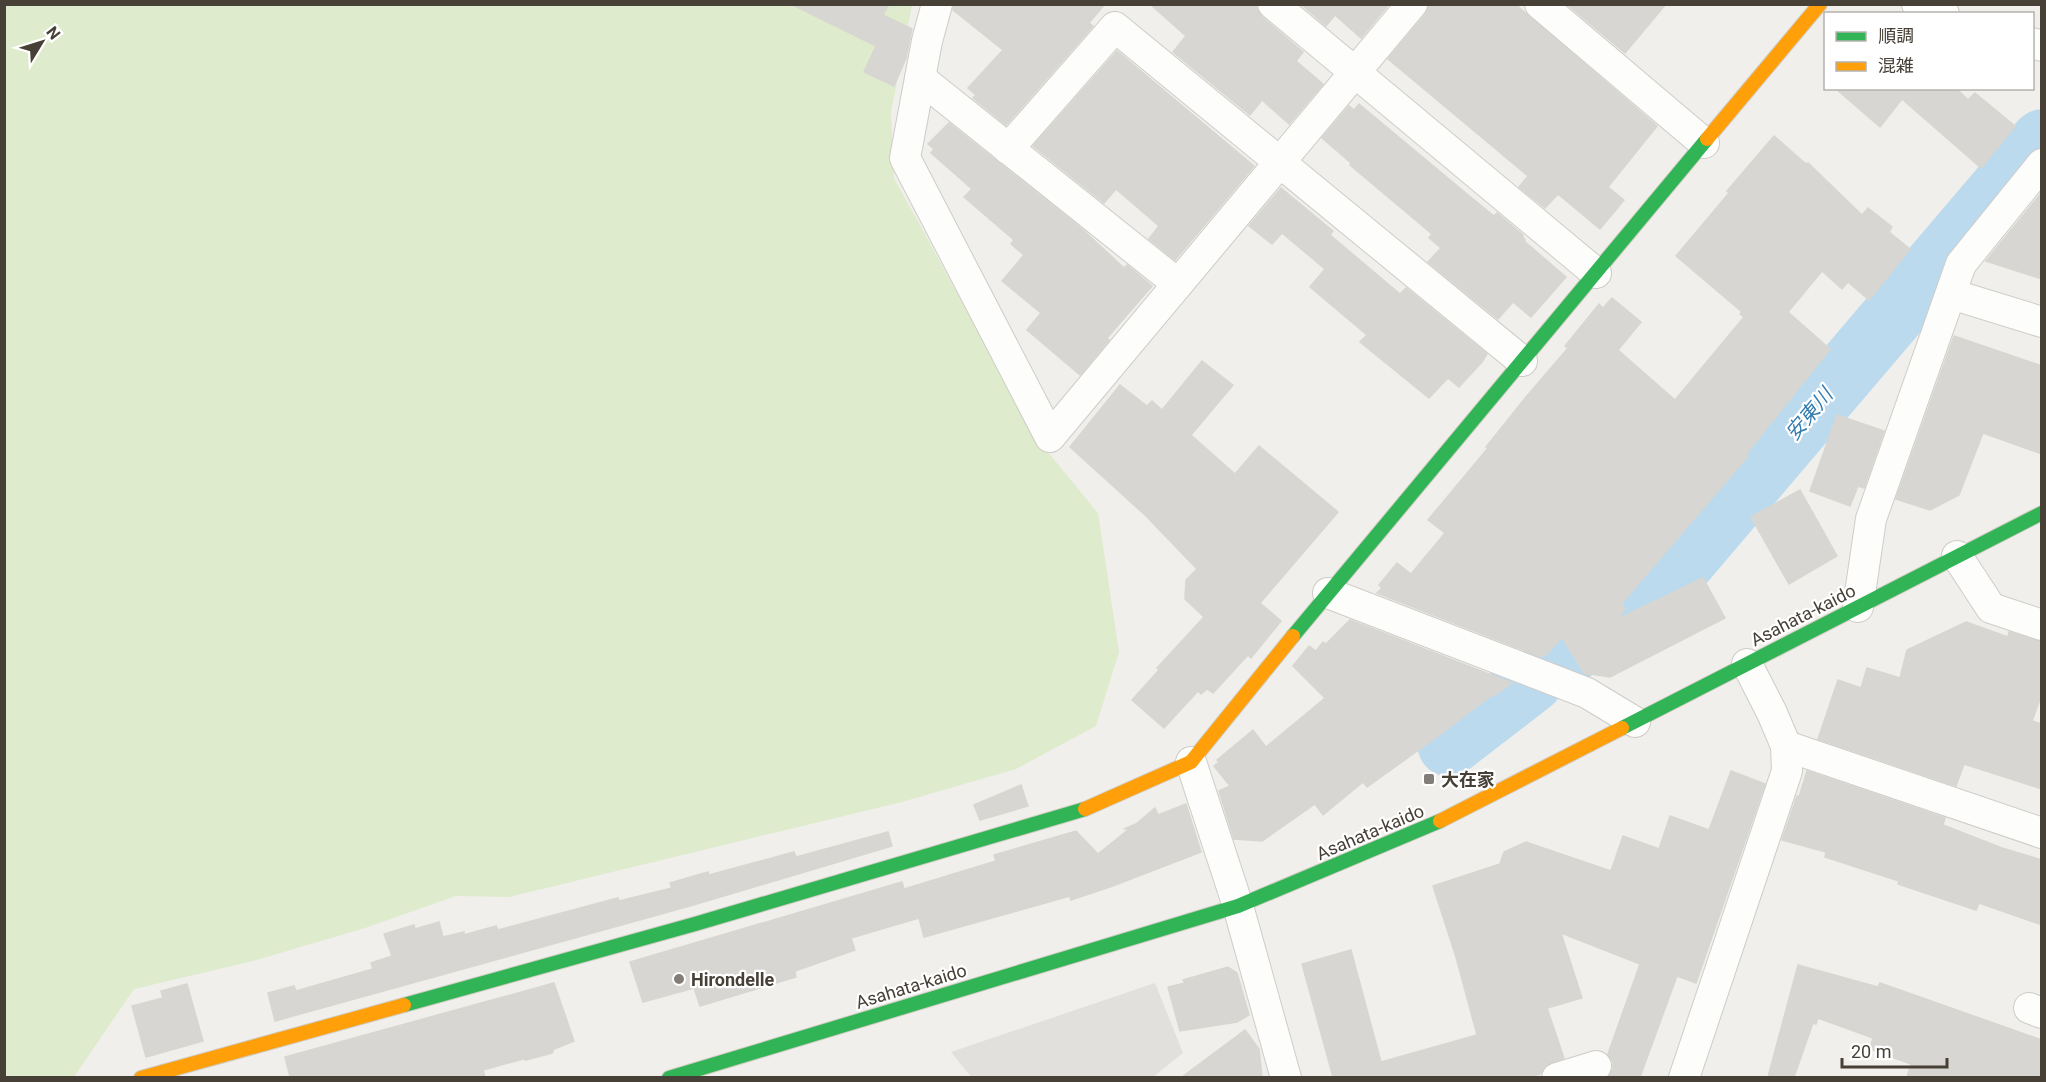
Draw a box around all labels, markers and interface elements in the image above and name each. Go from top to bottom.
north arrow [12,12,72,72]
legend [1824,12,2034,90]
text: N [42,23,64,43]
text: 順調 [1878,25,1914,46]
text: 混雑 [1878,55,1914,76]
water label: 安東川 [1781,382,1839,445]
street label: Asahata-kaido [1747,580,1859,650]
place label: 大在家 [1441,769,1495,790]
marker: 大在家 [1422,772,1436,786]
street label: Asahata-kaido [1313,800,1427,864]
street label: Asahata-kaido [853,959,969,1013]
place label: Hirondelle [691,969,774,990]
marker: Hirondelle [672,972,686,986]
scale bar [1842,1031,1947,1069]
text: 20 m [1851,1041,1891,1062]

